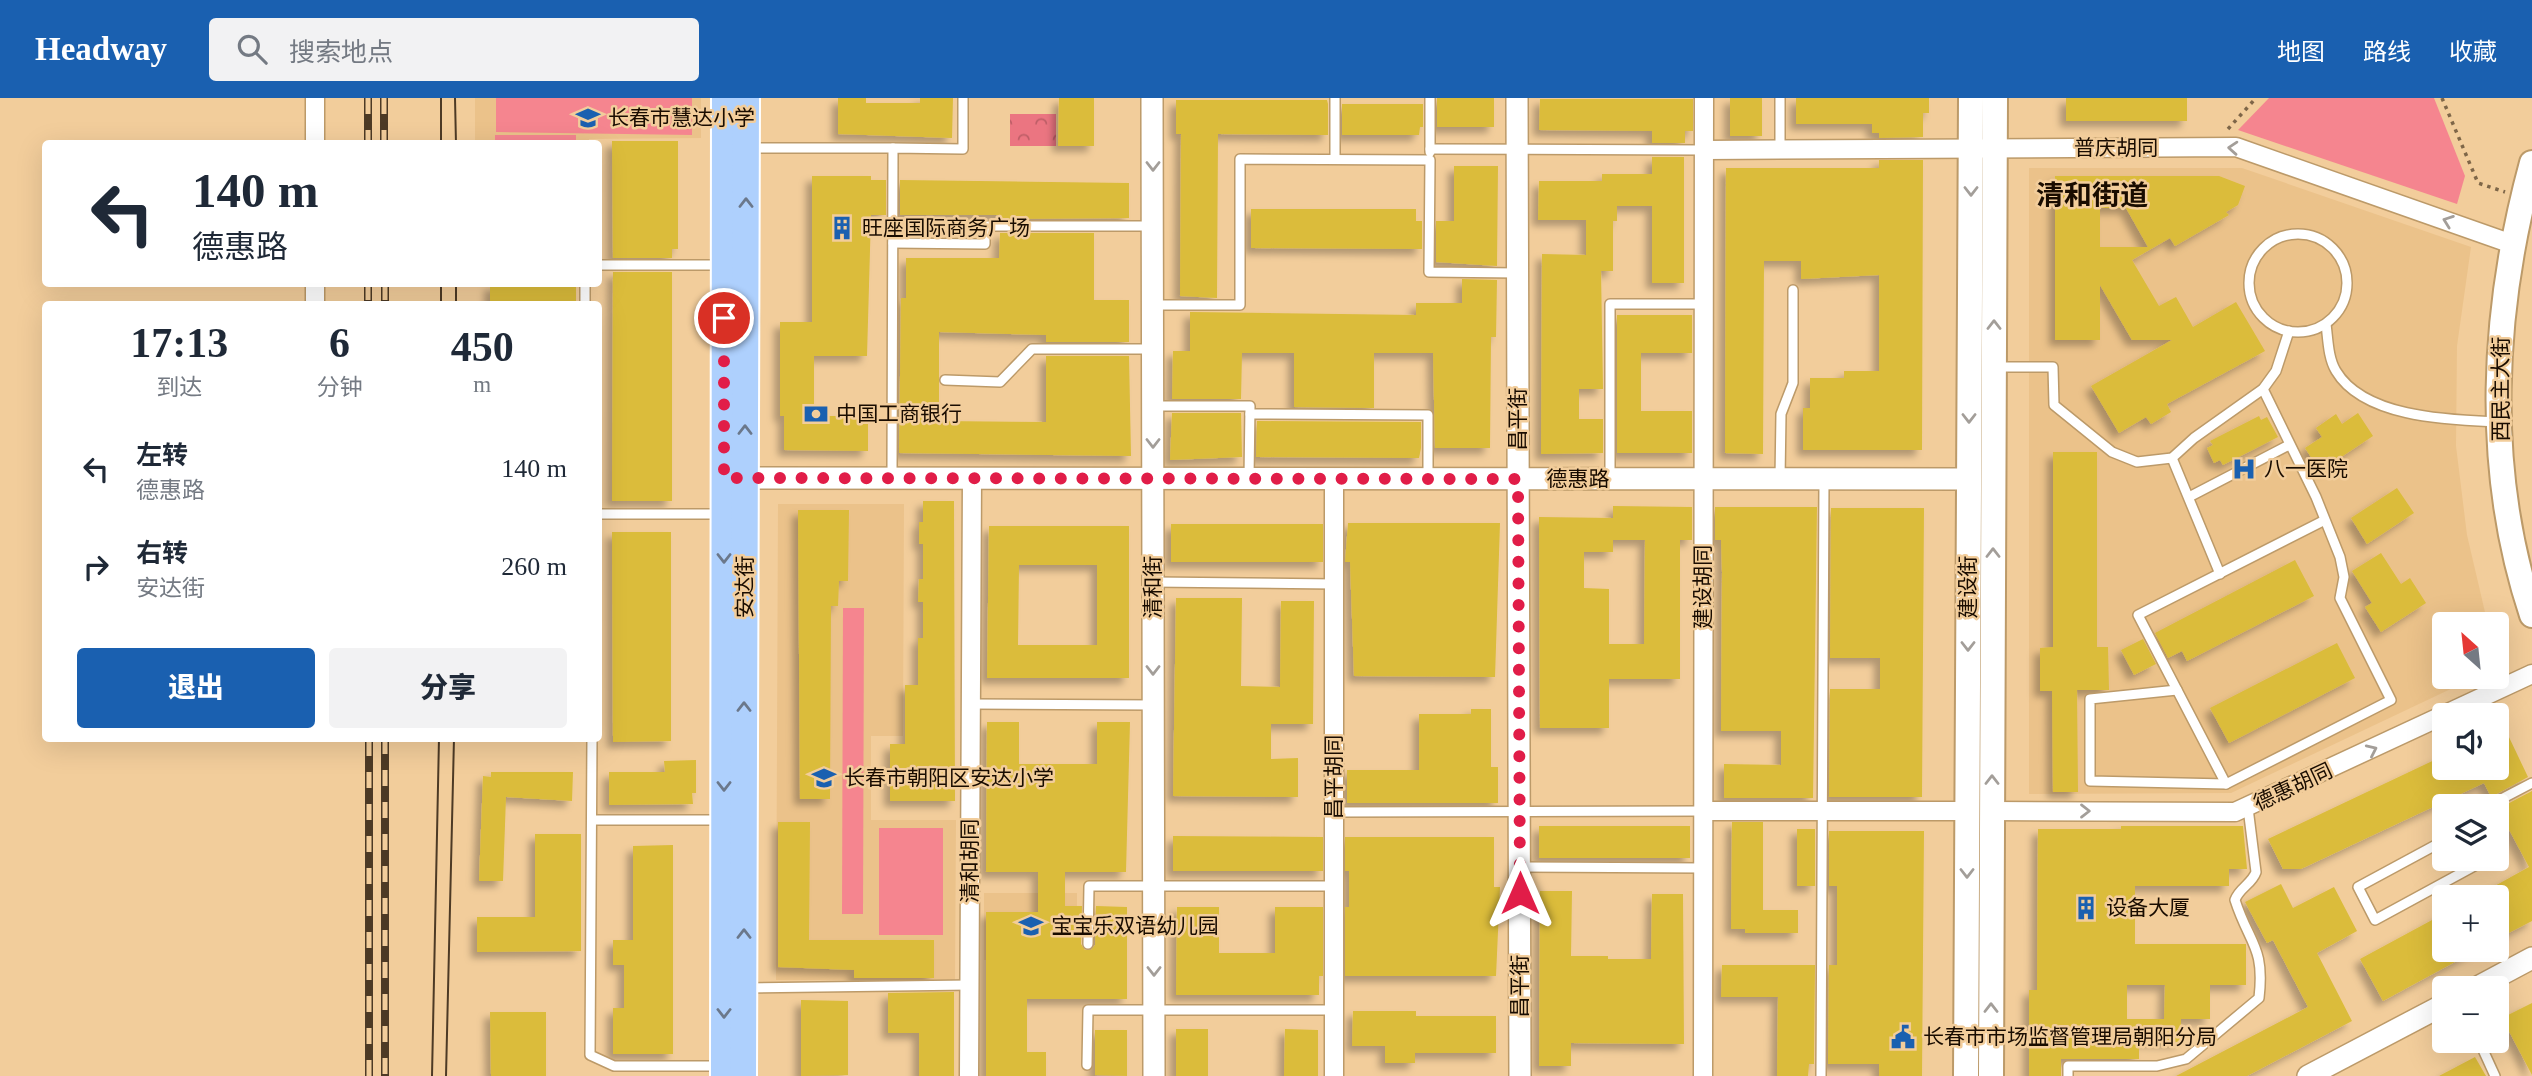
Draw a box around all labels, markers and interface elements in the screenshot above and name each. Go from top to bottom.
search box [209,18,699,81]
icon: search [233,30,271,68]
text: Headway [35,31,167,67]
text: 搜索地点 [289,38,393,67]
text: 地图 [2277,39,2325,65]
text: 路线 [2363,39,2411,65]
text: 收藏 [2449,39,2497,65]
school or university icon: 长春市慧达小学 [574,104,602,132]
place label: 长春市慧达小学 [608,106,755,130]
street label: 普庆胡同 [2074,136,2158,160]
one-way arrow [2227,141,2238,156]
one-way arrow [1145,161,1161,172]
text: 140 m [192,163,319,218]
icon: left [77,168,168,259]
district label: 清和街道 [2036,180,2148,211]
one-way arrow [1963,185,1978,196]
one-way arrow [738,197,754,208]
building icon: 旺座国际商务广场 [828,214,856,242]
place label: 旺座国际商务广场 [862,216,1030,240]
one-way arrow [2442,216,2454,230]
text: 德惠路 [192,229,288,265]
pin [694,288,754,348]
icon: arrive [705,299,743,337]
text: 17:13 [130,320,228,366]
text: 6 [329,320,350,366]
one-way arrow [1986,320,2002,330]
text: 450 [451,324,514,370]
street label: 西民主大街 [2489,337,2513,442]
text: m [473,372,491,397]
text: 到达 [156,375,202,400]
text: 分钟 [317,375,363,400]
street label: 昌平街 [1506,388,1530,451]
bank icon: 中国工商银行 [802,400,830,428]
place label: 中国工商银行 [836,402,962,426]
one-way arrow [1961,413,1977,424]
one-way arrow [737,425,753,435]
one-way arrow [1145,438,1161,448]
text: 左转 [136,441,188,470]
icon: left [77,450,115,488]
text: 140 m [501,454,567,483]
hospital icon: 八一医院 [2230,455,2258,483]
place label: 八一医院 [2264,457,2348,481]
street label: 德惠路 [1547,467,1610,491]
text: 德惠路 [136,478,205,503]
text: 右转 [136,539,188,568]
street label: 建设胡同 [1691,545,1715,629]
one-way arrow [1985,547,2001,558]
icon: right [77,548,115,586]
text: 260 m [501,552,567,581]
one-way arrow [716,553,732,564]
street label: 安达街 [733,556,757,619]
street label: 清和街 [1141,556,1165,619]
street label: 建设街 [1956,556,1980,619]
text: 安达街 [136,576,205,601]
north arrow [2432,612,2510,690]
map controls [2432,612,2509,1053]
one-way arrow [1960,641,1976,651]
button: 退出 [77,648,315,728]
button: 分享 [329,648,567,728]
one-way arrow [1145,665,1161,676]
one-way arrow [736,701,752,712]
button: sound [2432,703,2509,780]
street label: 昌平胡同 [1322,735,1346,819]
one-way arrow [2365,744,2377,758]
street label: 德惠胡同 [2250,758,2336,816]
school or university icon: 长春市朝阳区安达小学 [810,764,838,792]
place label: 长春市朝阳区安达小学 [844,766,1054,790]
one-way arrow [1984,775,2000,785]
one-way arrow [716,781,732,791]
button: layers [2432,794,2509,871]
one-way arrow [2080,803,2090,819]
street label: 清和胡同 [958,819,982,903]
position arrow [1483,856,1557,930]
one-way arrow [1959,868,1975,879]
button: + [2432,885,2509,962]
building icon: 设备大厦 [2072,894,2100,922]
place label: 设备大厦 [2106,896,2190,920]
school or university icon: 宝宝乐双语幼儿园 [1017,912,1045,940]
place label: 宝宝乐双语幼儿园 [1051,914,1219,938]
one-way arrow [736,929,752,939]
street label: 昌平街 [1508,955,1532,1018]
one-way arrow [1146,966,1162,977]
button: − [2432,976,2509,1053]
one-way arrow [1983,1002,1999,1013]
one-way arrow [716,1008,732,1019]
public building icon: 长春市市场监督管理局朝阳分局 [1889,1023,1917,1051]
place label: 长春市市场监督管理局朝阳分局 [1923,1025,2217,1049]

